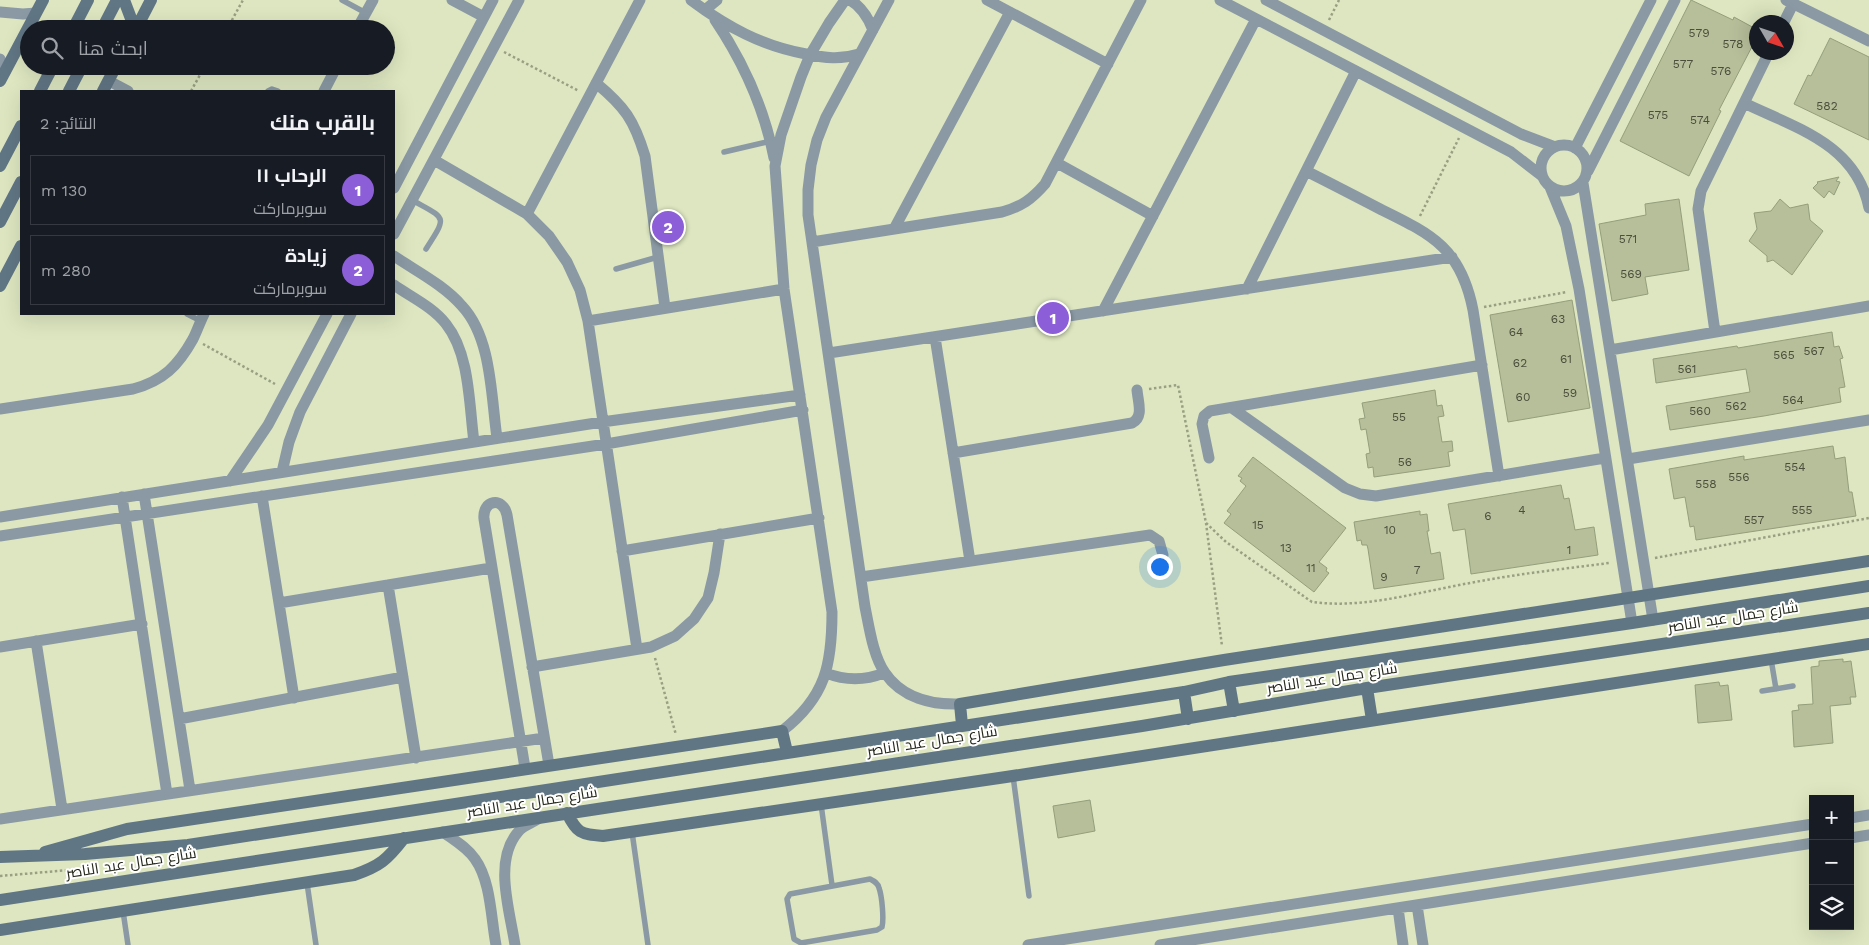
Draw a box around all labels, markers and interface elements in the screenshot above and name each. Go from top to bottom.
north arrow [1749,15,1794,60]
search box [20,20,395,75]
house number: 579 [1688,26,1710,40]
icon: search [38,34,66,62]
text: ابحث هنا [78,37,148,60]
house number: 578 [1723,37,1743,51]
house number: 577 [1673,57,1693,71]
house number: 576 [1711,64,1731,78]
house number: 582 [1816,99,1838,113]
house number: 575 [1648,108,1668,122]
text: بالقرب منك [270,110,375,135]
house number: 574 [1690,113,1710,127]
text: النتائج: 2 [40,114,97,133]
text: الرحاب ١١ [256,164,327,187]
text: 130 m [41,181,87,200]
text: 1 [355,181,361,200]
text: سوبرماركت [253,199,327,218]
pin: 2 [652,208,684,246]
house number: 571 [1619,232,1637,246]
text: زيادة [285,244,327,267]
text: 280 m [41,261,91,280]
text: 2 [353,261,363,280]
house number: 569 [1620,267,1642,281]
text: سوبرماركت [253,279,327,298]
pin: 1 [1037,299,1069,337]
house number: 63 [1551,312,1565,326]
house number: 64 [1509,325,1523,339]
house number: 567 [1804,344,1825,358]
house number: 565 [1773,348,1795,362]
house number: 61 [1560,352,1572,366]
house number: 62 [1513,356,1527,370]
house number: 561 [1678,362,1696,376]
house number: 59 [1563,386,1577,400]
house number: 60 [1516,390,1530,404]
house number: 564 [1782,393,1804,407]
house number: 562 [1725,399,1747,413]
house number: 560 [1689,404,1711,418]
house number: 55 [1392,410,1406,424]
house number: 56 [1398,455,1412,469]
house number: 554 [1784,460,1806,474]
house number: 556 [1728,470,1750,484]
house number: 558 [1695,477,1717,491]
house number: 4 [1518,503,1526,517]
house number: 555 [1792,503,1812,517]
house number: 6 [1484,509,1492,523]
house number: 557 [1744,513,1765,527]
house number: 15 [1252,518,1264,532]
house number: 10 [1384,523,1396,537]
house number: 13 [1280,541,1292,555]
house number: 1 [1567,543,1571,557]
your location [1147,554,1173,580]
house number: 11 [1306,561,1316,575]
house number: 7 [1414,563,1421,577]
house number: 9 [1380,570,1388,584]
street label: شارع جمال عبد الناصر [1665,598,1800,638]
street label: شارع جمال عبد الناصر [1264,659,1399,699]
street label: شارع جمال عبد الناصر [864,722,999,762]
street label: شارع جمال عبد الناصر [464,783,599,823]
map controls [1809,795,1854,930]
button: + [1809,795,1854,840]
button: − [1809,840,1854,885]
street label: شارع جمال عبد الناصر [63,844,198,884]
button: layers [1809,885,1854,930]

